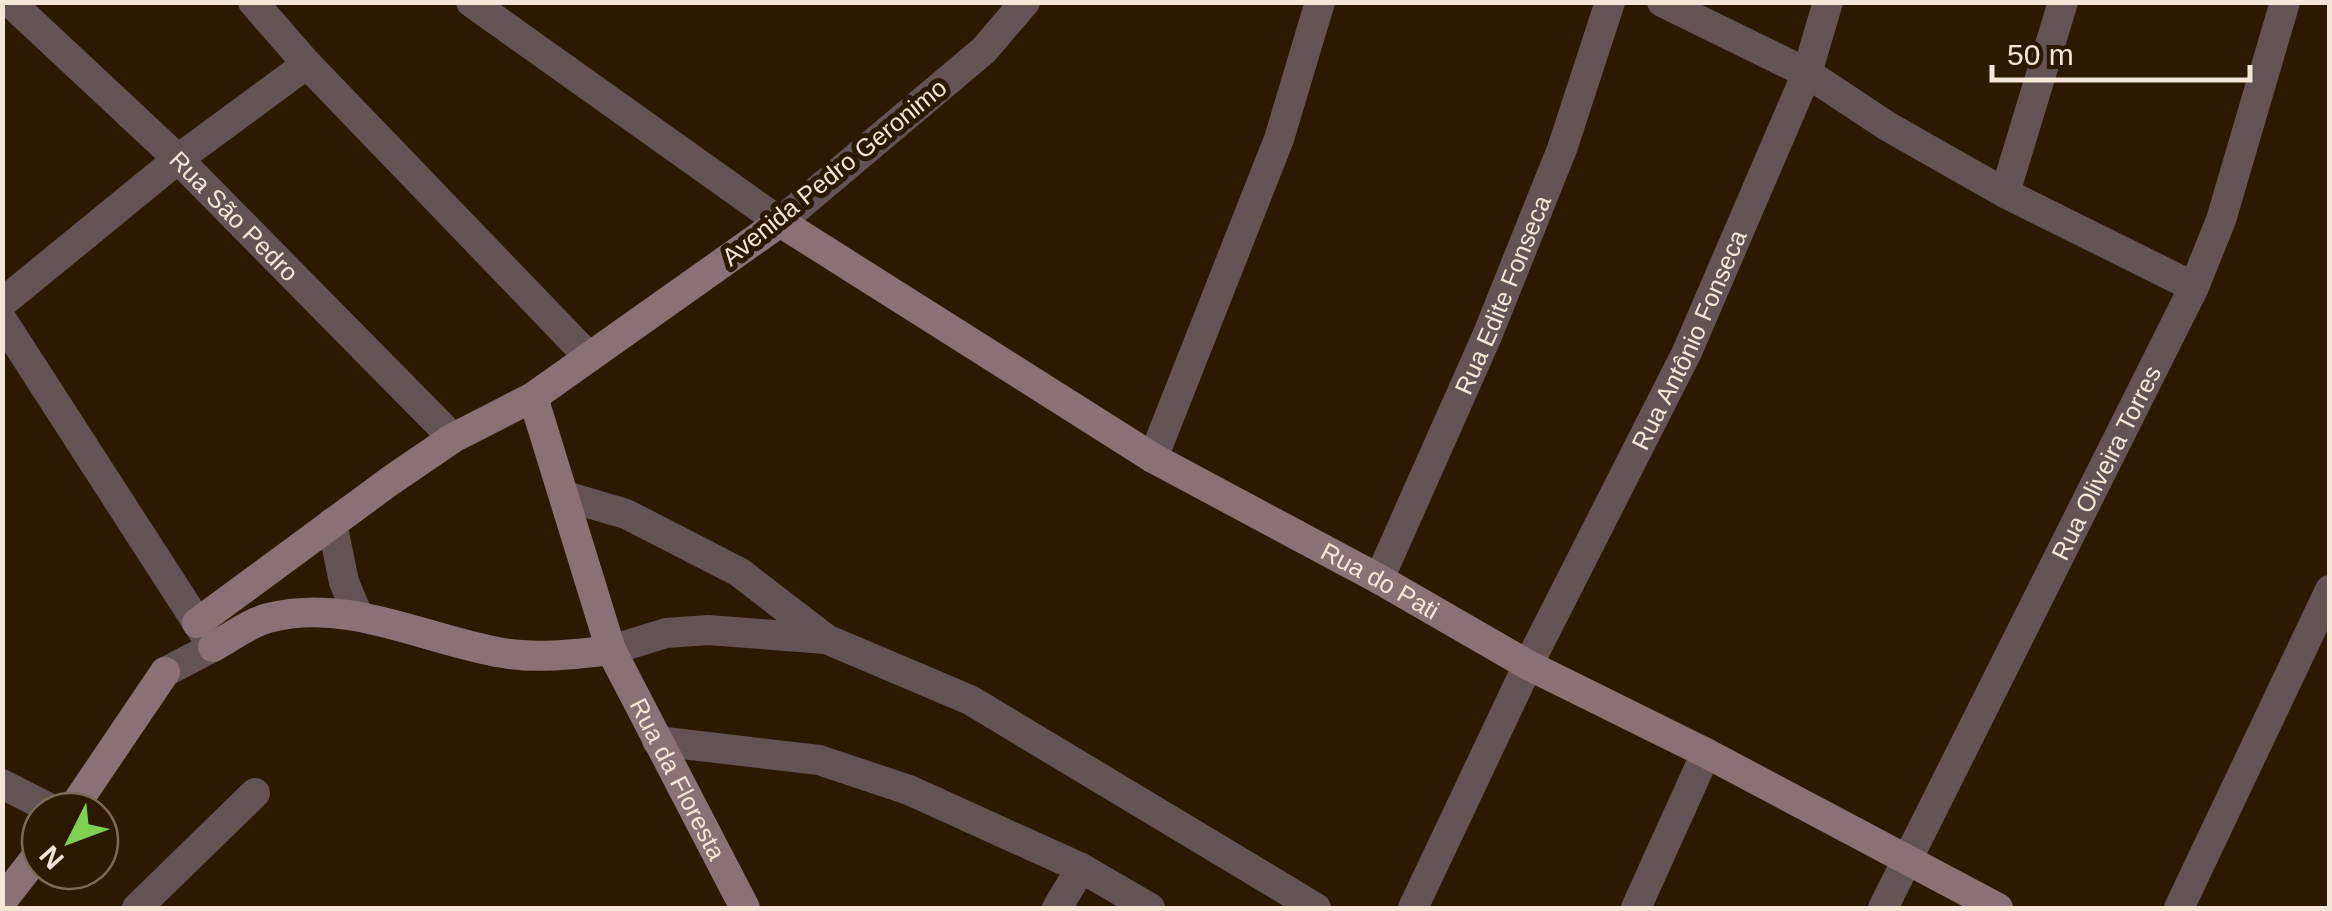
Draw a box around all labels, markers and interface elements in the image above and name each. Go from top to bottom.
scale bar [1992,20,2250,82]
text: 50 m [2007,38,2074,71]
street label: Avenida Pedro Geronimo [716,73,952,271]
street label: Rua São Pedro [164,145,304,287]
street label: Rua Edite Fonseca [1449,191,1556,399]
street label: Rua Antônio Fonseca [1626,225,1752,454]
street label: Rua Oliveira Torres [2046,361,2166,564]
street label: Rua do Pati [1316,537,1444,625]
street label: Rua da Floresta [625,693,731,864]
north arrow [20,791,120,891]
text: N [34,840,70,875]

